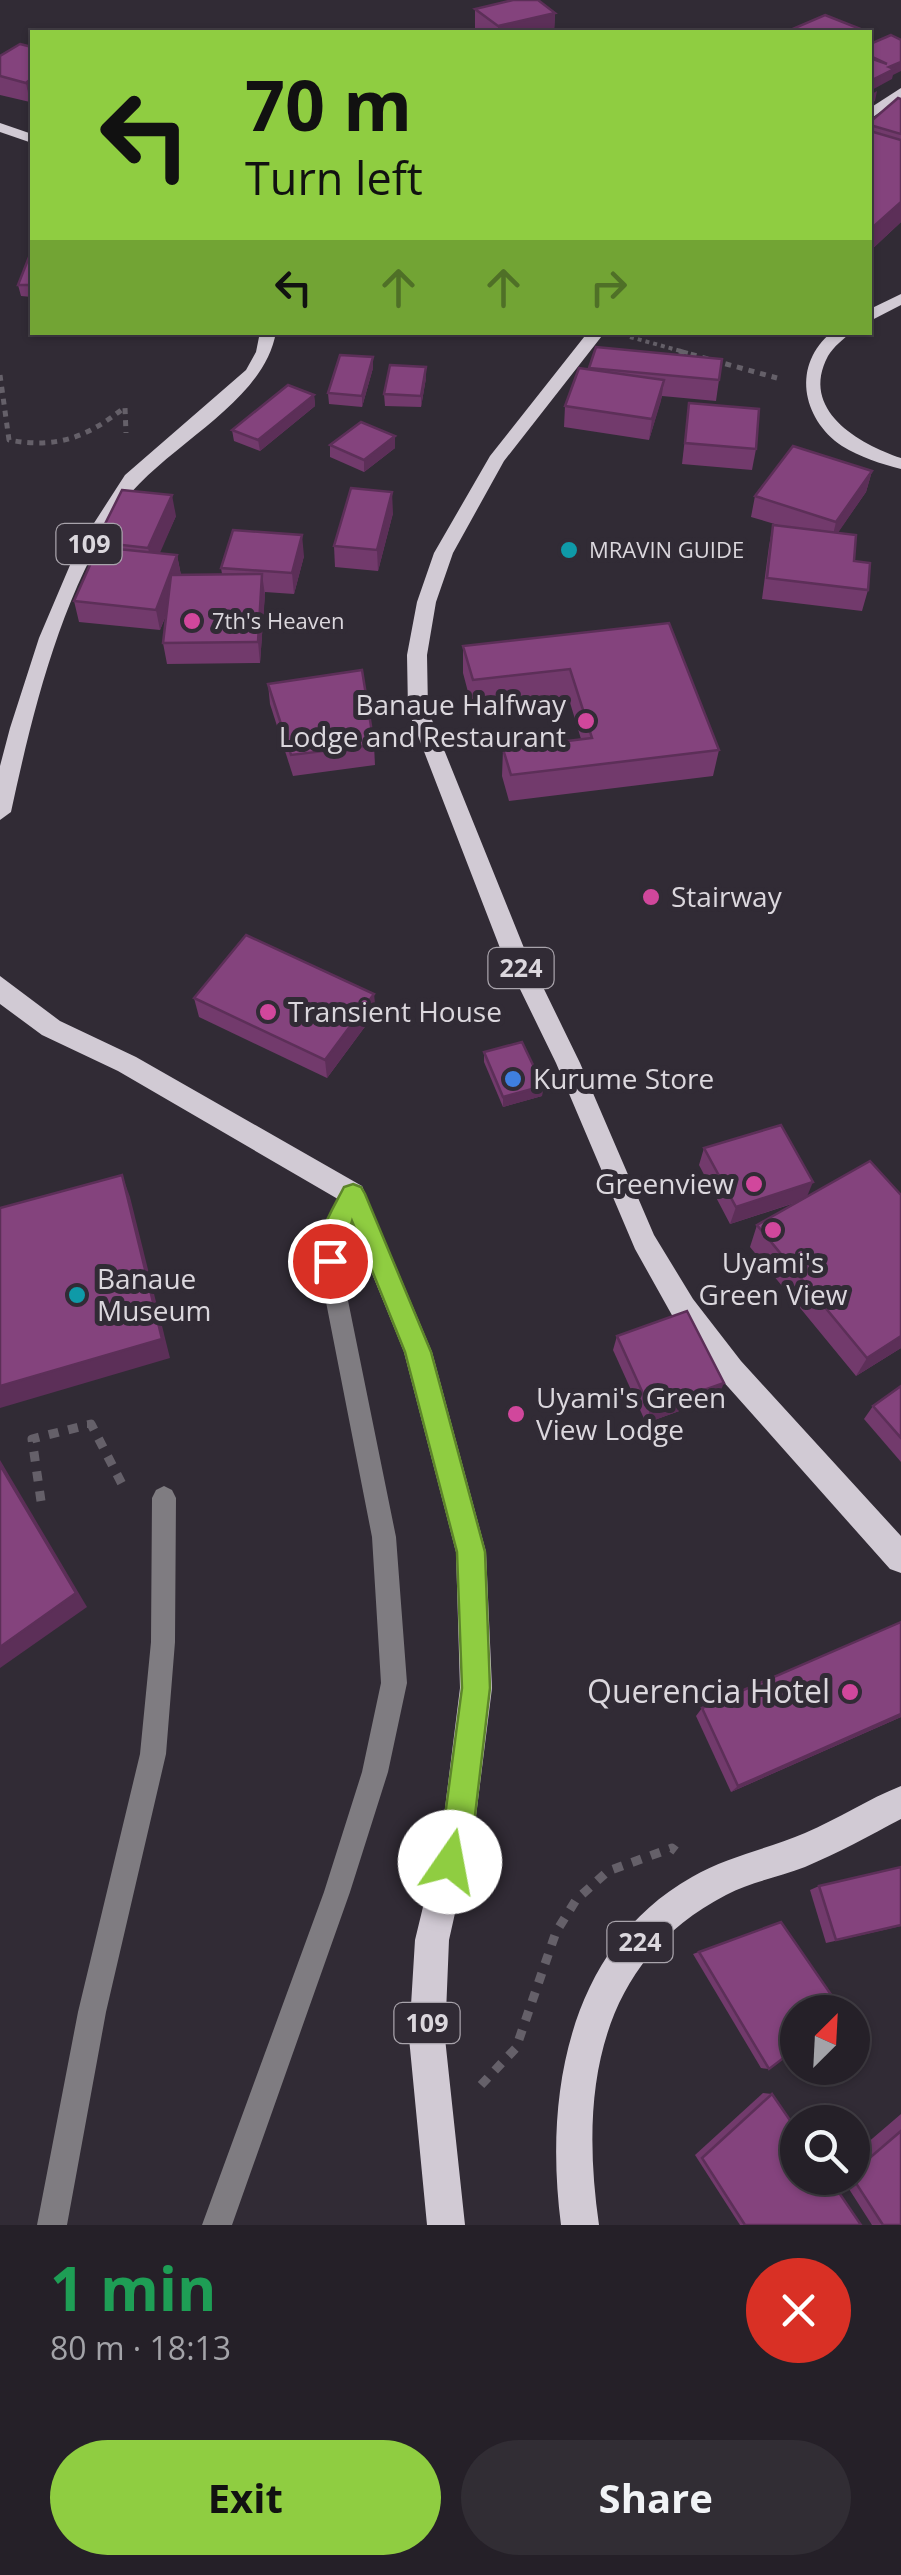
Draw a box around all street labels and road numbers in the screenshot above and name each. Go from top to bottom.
road number: 109 [56,524,122,564]
road number: 224 [488,948,554,988]
road number: 224 [608,1922,672,1962]
road number: 109 [394,2003,460,2043]

